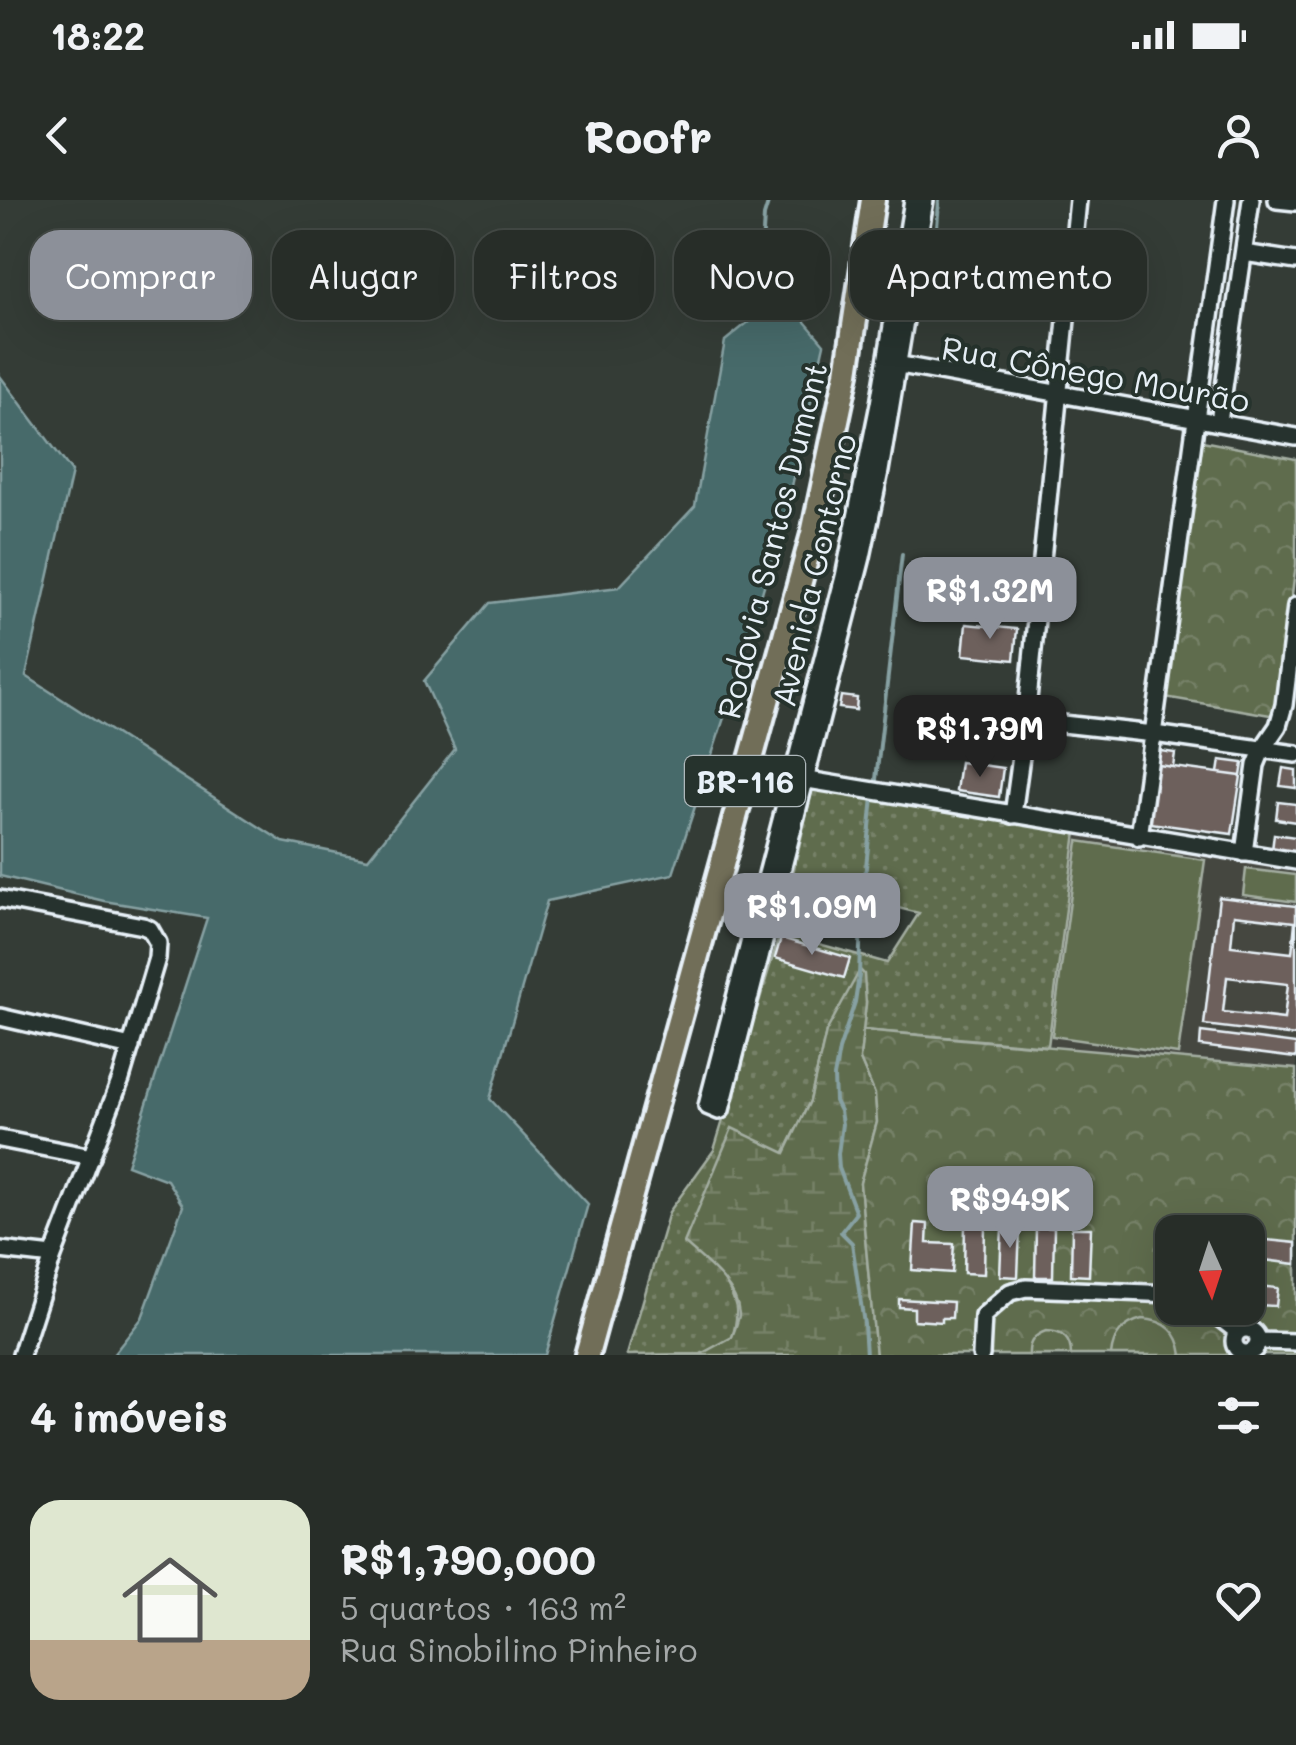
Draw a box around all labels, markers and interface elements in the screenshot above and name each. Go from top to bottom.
text: 18:22 [50,10,145,60]
text: Roofr [584,106,712,164]
icon: back [30,108,85,163]
icon: person [1211,108,1266,163]
chip: Comprar [30,230,252,320]
chip: Alugar [272,230,454,320]
chip: Filtros [474,230,654,320]
chip: Novo [674,230,830,320]
chip: Apartamento [850,230,1147,320]
street label: Rua Cônego Mourão [939,325,1253,421]
street label: Rodovia Santos Dumont [706,357,836,723]
street label: Avenida Contorno [761,429,865,711]
pin: R$1.32M [898,557,1082,642]
text: R$1.32M [926,568,1054,610]
pin: R$1.79M [888,695,1072,780]
text: R$1.79M [916,706,1044,748]
road number: BR-116 [685,756,805,806]
pin: R$1.09M [720,873,904,958]
text: R$1.09M [746,884,878,926]
pin: R$949K [929,1166,1091,1251]
text: R$949K [949,1177,1071,1219]
north arrow [1155,1215,1265,1325]
map controls [1155,1215,1265,1325]
text: 4 imóveis [30,1388,228,1443]
icon: filters [1211,1388,1266,1443]
text: R$1,790,000 [340,1531,596,1586]
icon: home [110,1540,230,1660]
icon: heart [1211,1573,1266,1628]
text: 5 quartos · 163 m² [340,1586,626,1628]
text: Rua Sinobilino Pinheiro [340,1628,697,1670]

